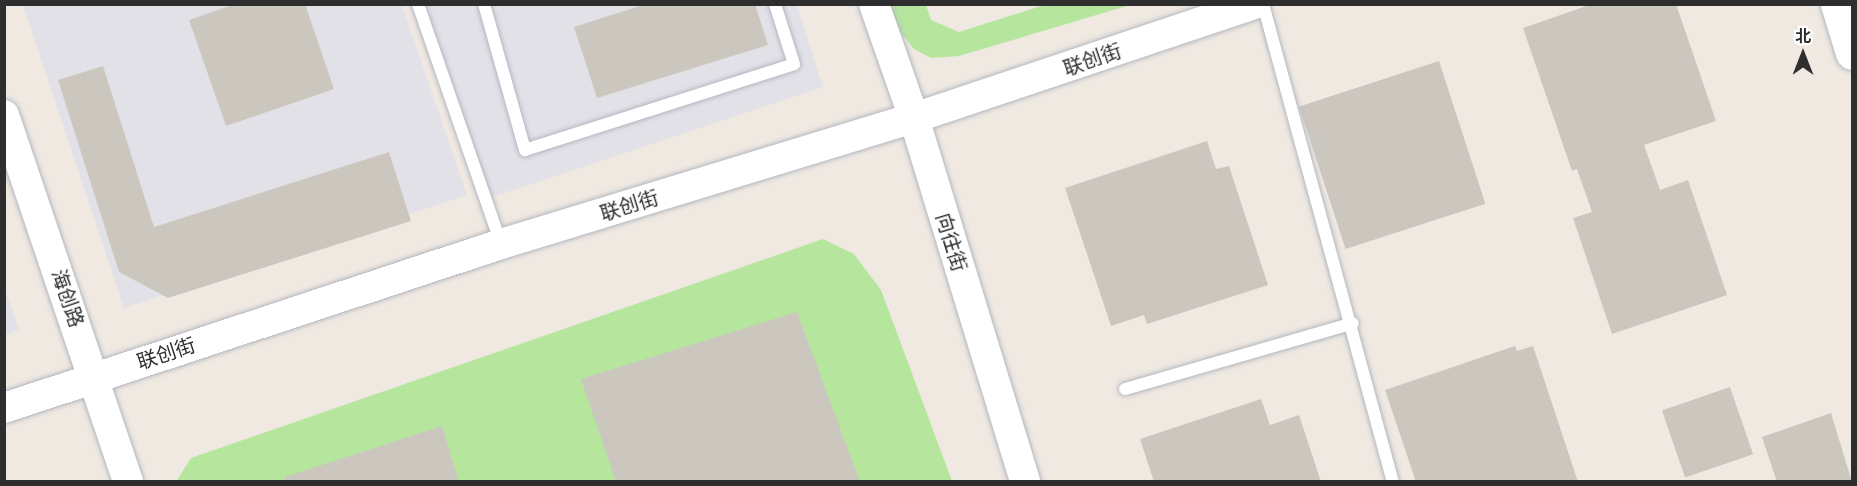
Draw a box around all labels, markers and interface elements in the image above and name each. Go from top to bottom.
north arrow [1773,24,1833,84]
text: 北 [1795,25,1811,47]
street label: 联创街 [1060,38,1124,80]
street label: 联创街 [597,185,661,225]
street label: 向往街 [932,210,972,274]
street label: 海创路 [47,266,89,330]
street label: 联创街 [134,332,198,374]

